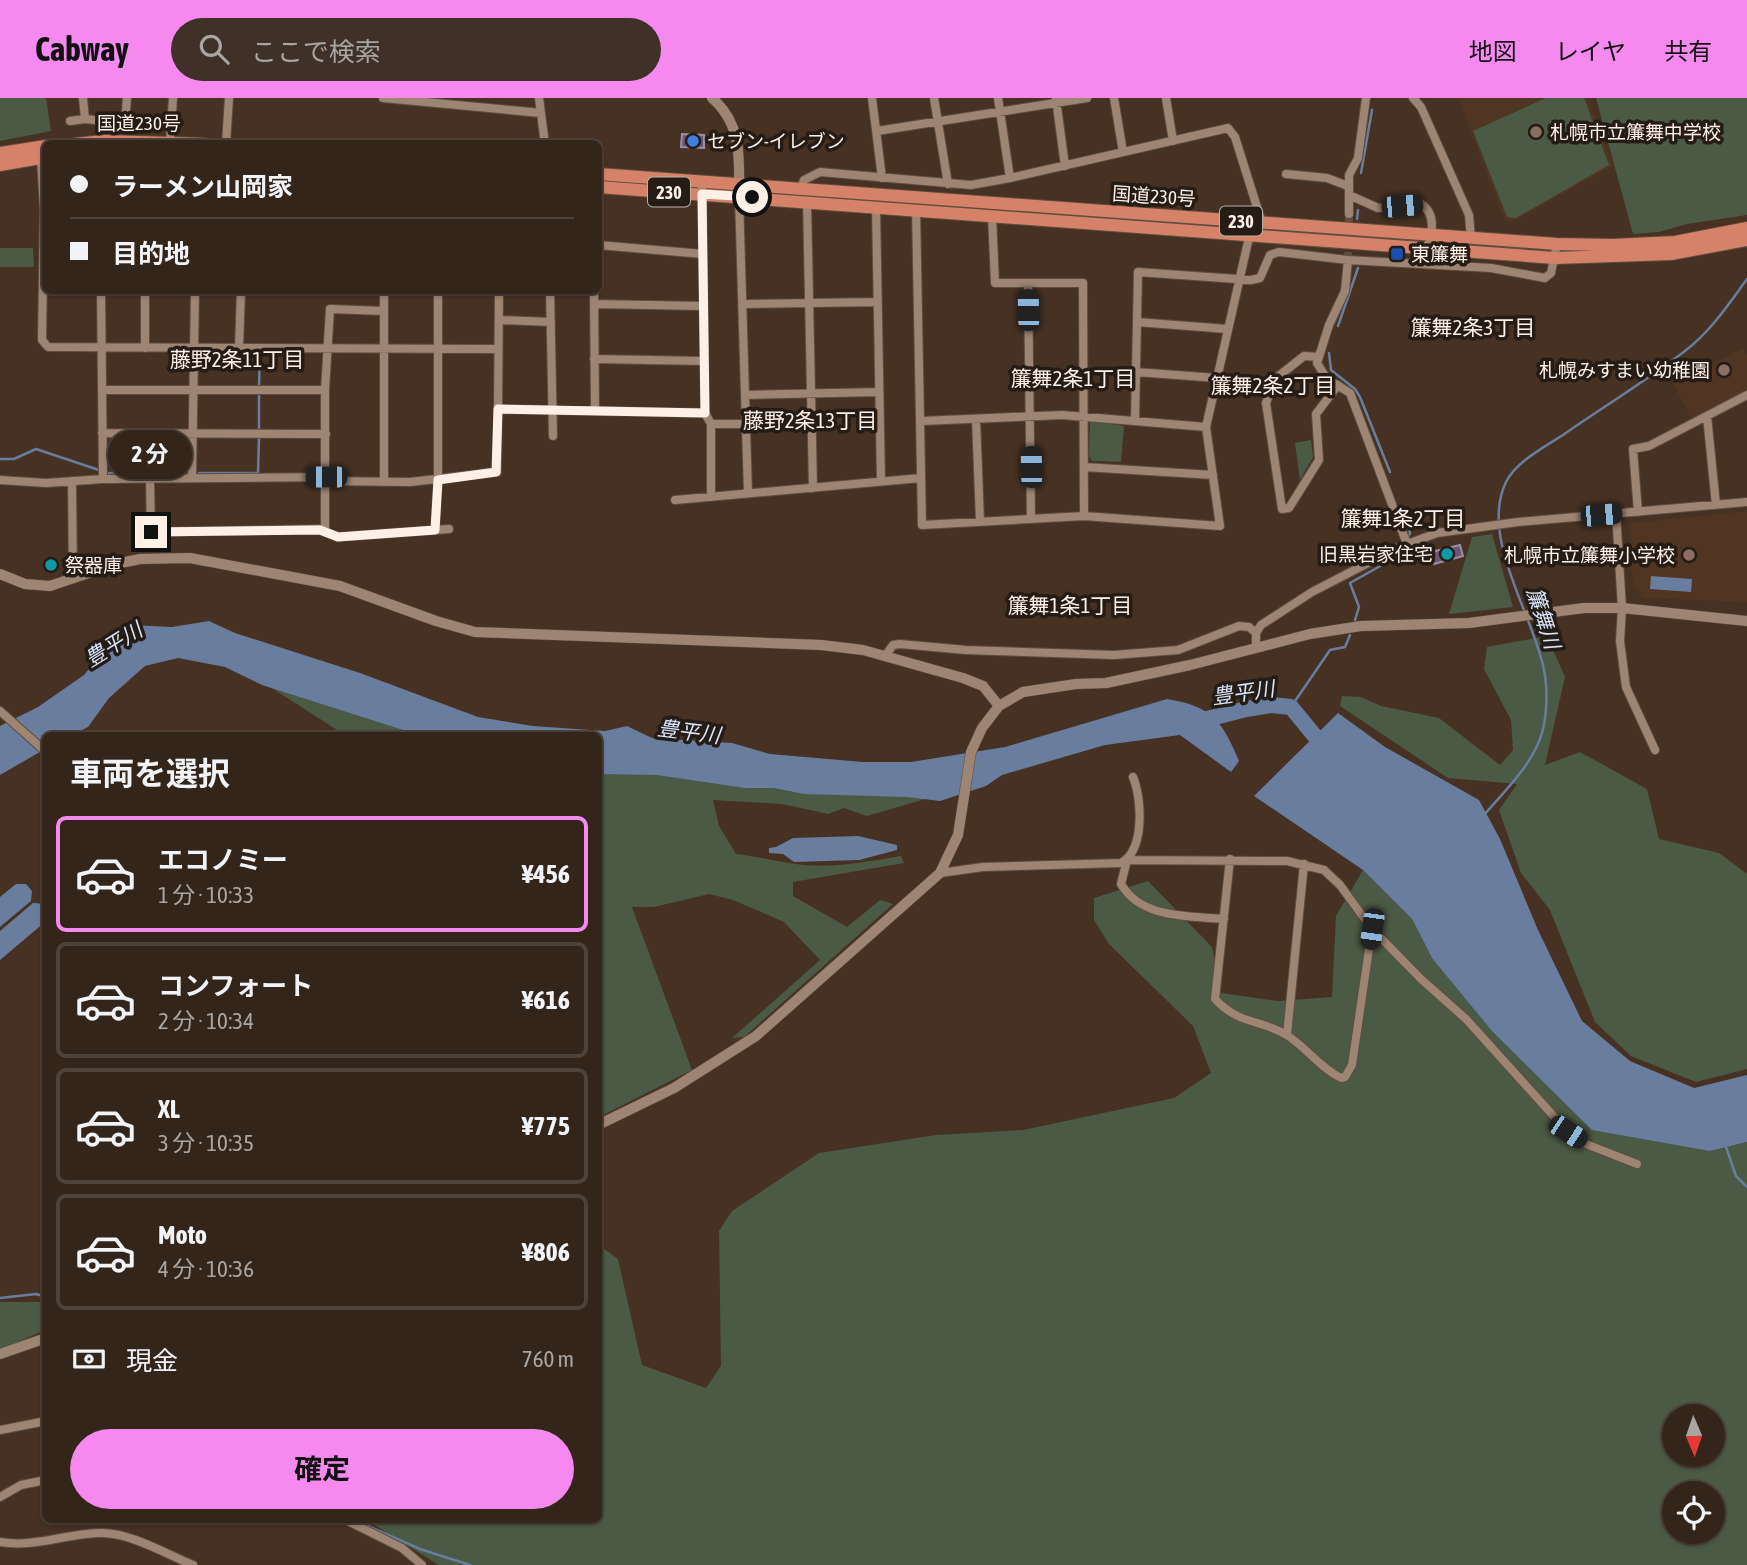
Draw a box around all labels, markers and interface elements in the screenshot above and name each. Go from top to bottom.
search box [171,18,661,81]
text: Cabway [35,30,129,68]
icon: search [195,30,233,68]
text: ここで検索 [251,37,381,67]
text: 地図 [1469,38,1517,65]
text: レイヤ [1555,38,1626,65]
text: 共有 [1664,38,1712,65]
street label: 国道230号 [97,112,181,134]
place label: 札幌市立簾舞中学校 [1550,121,1721,143]
marker: 札幌市立簾舞中学校 [1528,124,1544,140]
place label: セブン-イレブン [707,130,845,152]
marker: セブン-イレブン [685,133,701,149]
text: ラーメン山岡家 [112,172,293,202]
road number: 230 [648,178,690,206]
route start [736,181,768,213]
street label: 国道230号 [1111,182,1197,210]
car [1381,194,1424,218]
road number: 230 [1220,207,1262,236]
text: 目的地 [112,239,190,269]
place label: 東簾舞 [1411,243,1468,265]
marker: 東簾舞 [1389,246,1405,262]
car [1018,289,1039,331]
district label: 簾舞2条3丁目 [1411,315,1535,339]
district label: 藤野2条11丁目 [170,347,304,371]
place label: 札幌みすまい幼稚園 [1539,359,1710,381]
marker: 札幌みすまい幼稚園 [1716,362,1732,378]
district label: 簾舞2条1丁目 [1011,366,1135,390]
district label: 簾舞2条2丁目 [1211,373,1335,397]
district label: 藤野2条13丁目 [743,408,877,432]
callout: 2 分 [109,430,193,480]
text: 2 分 [132,441,168,467]
car [1021,446,1042,488]
car [306,467,348,488]
car [1580,503,1623,527]
district label: 簾舞1条2丁目 [1341,506,1465,530]
route end [135,516,167,548]
place label: 旧黒岩家住宅 [1319,543,1433,565]
place label: 札幌市立簾舞小学校 [1504,544,1675,566]
marker: 旧黒岩家住宅 [1439,546,1455,562]
marker: 札幌市立簾舞小学校 [1681,547,1697,563]
place label: 祭器庫 [65,554,122,576]
marker: 祭器庫 [43,557,59,573]
water label: 簾舞川 [1523,584,1566,654]
district label: 簾舞1条1丁目 [1008,593,1132,617]
water label: 豊平川 [80,616,148,671]
water label: 豊平川 [1210,675,1278,708]
water label: 豊平川 [656,715,724,747]
text: 車両を選択 [70,755,230,792]
icon: car [74,843,137,906]
text: エコノミー [158,845,288,875]
text: ¥456 [522,859,570,889]
text: 1 分 · 10:33 [158,882,254,908]
car [1359,907,1386,951]
icon: car [74,969,137,1032]
text: コンフォート [158,971,313,1001]
text: ¥616 [522,985,570,1015]
text: 2 分 · 10:34 [158,1008,254,1034]
text: XL [158,1094,180,1124]
icon: car [74,1095,137,1158]
text: ¥775 [522,1111,570,1141]
car [1545,1112,1592,1152]
text: 3 分 · 10:35 [158,1130,254,1156]
text: Moto [158,1220,207,1250]
icon: car [74,1221,137,1284]
text: ¥806 [522,1237,570,1267]
text: 4 分 · 10:36 [158,1256,254,1282]
icon: cash [70,1340,108,1378]
text: 現金 [126,1346,178,1376]
text: 760 m [522,1346,574,1372]
north arrow [1662,1404,1726,1466]
map controls [1662,1404,1725,1544]
button: 確定 [70,1429,574,1509]
button: locate [1662,1481,1725,1544]

